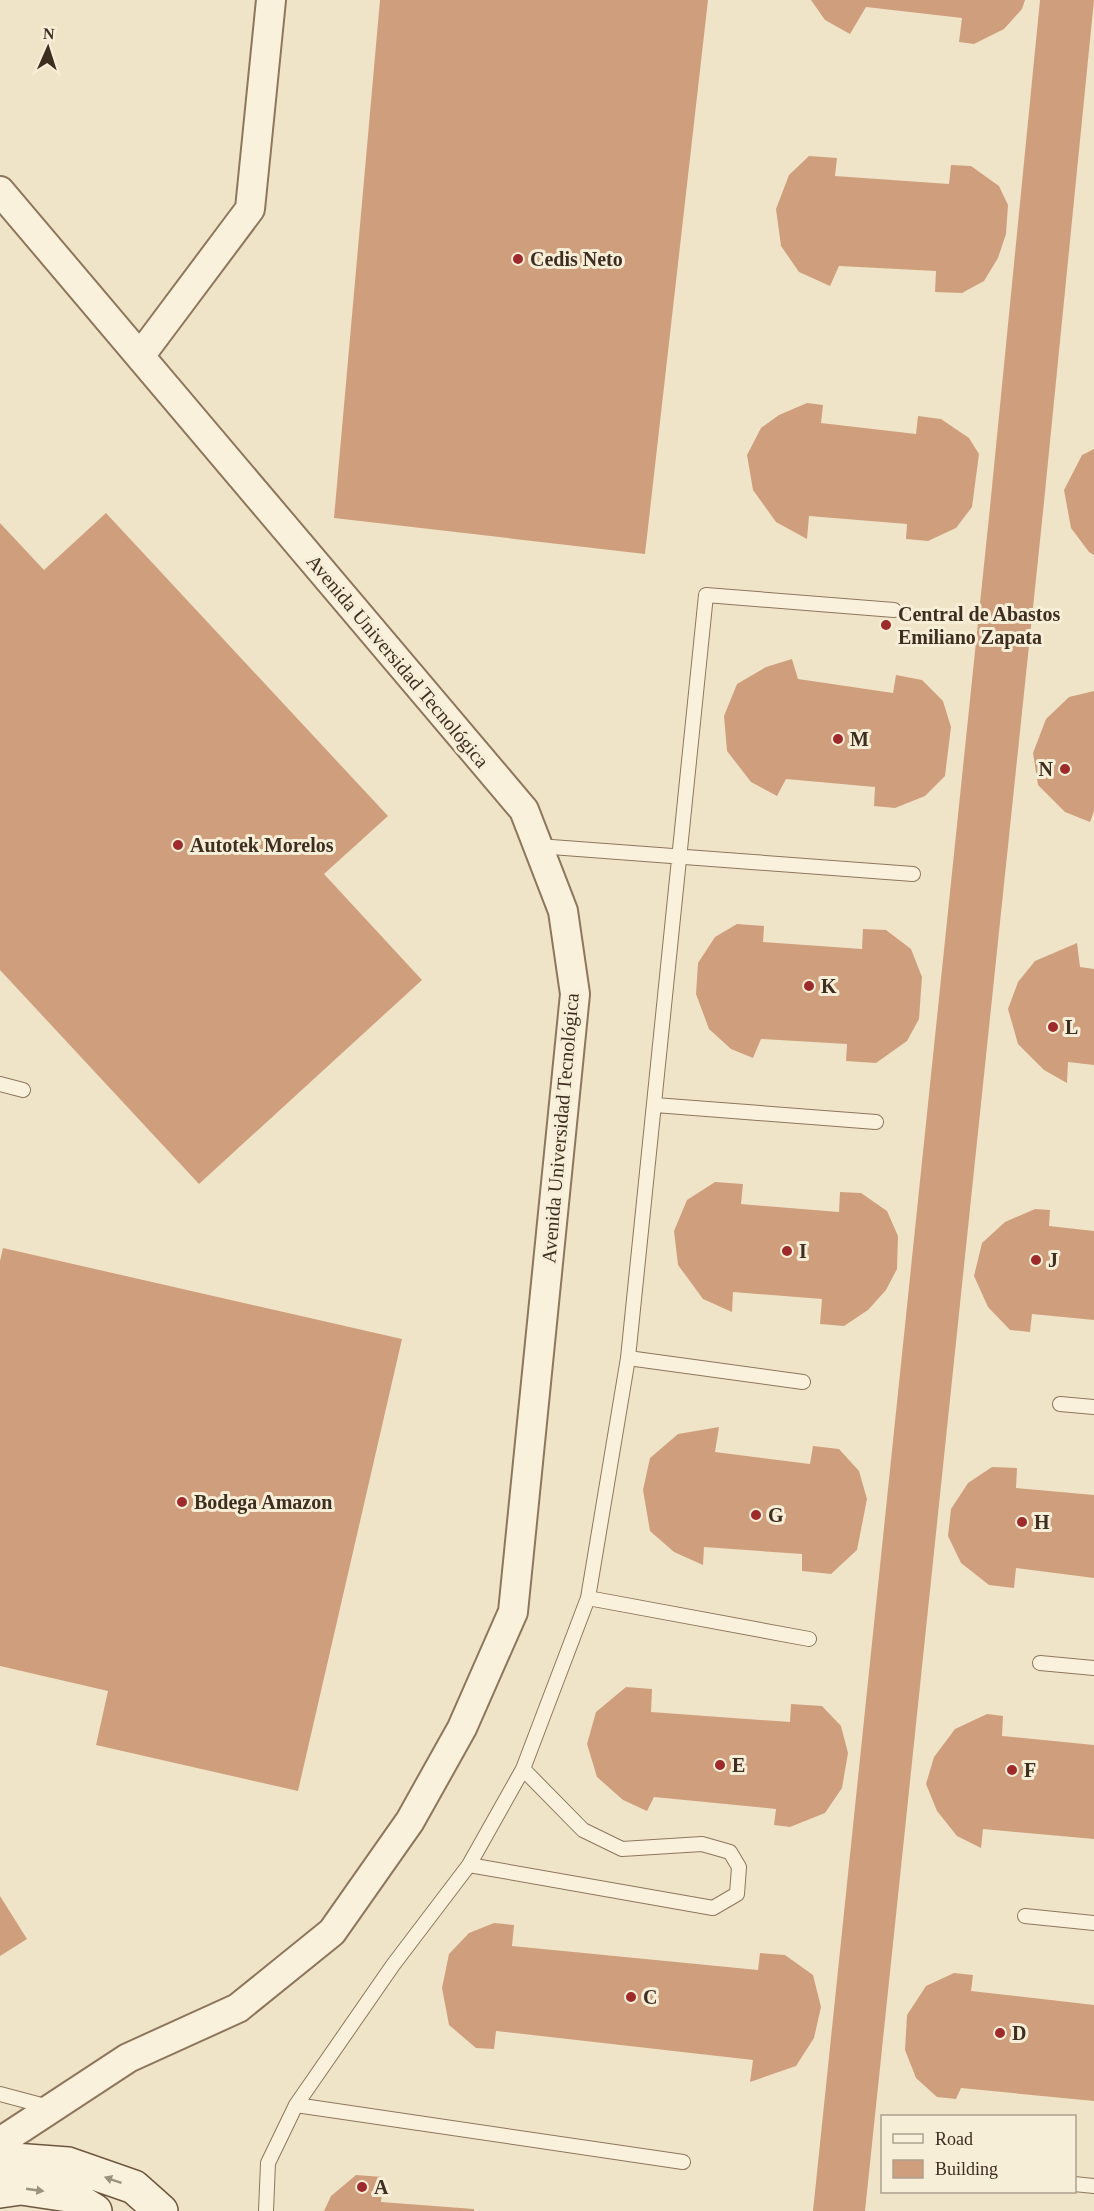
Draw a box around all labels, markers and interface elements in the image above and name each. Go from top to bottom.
north arrow [18,18,78,78]
text: N [43,25,55,42]
place label: Cedis Neto [530,248,623,270]
marker: Cedis Neto [511,252,525,266]
street label: Avenida Universidad Tecnológica [302,550,494,773]
place label: Central de Abastos Emiliano Zapata [898,603,1060,649]
marker: Central de Abastos Emiliano Zapata [879,618,893,632]
place label: M [850,728,869,750]
marker: M [831,732,845,746]
place label: N [1039,758,1054,780]
marker: N [1058,762,1072,776]
place label: Autotek Morelos [190,834,334,856]
marker: Autotek Morelos [171,838,185,852]
place label: K [821,975,837,997]
marker: K [802,979,816,993]
street label: Avenida Universidad Tecnológica [537,992,584,1264]
place label: L [1065,1016,1078,1038]
marker: L [1046,1020,1060,1034]
place label: I [799,1240,807,1262]
marker: I [780,1244,794,1258]
place label: J [1048,1249,1058,1271]
marker: J [1029,1253,1043,1267]
place label: Bodega Amazon [194,1491,332,1514]
marker: Bodega Amazon [175,1495,189,1509]
place label: G [768,1504,784,1526]
marker: G [749,1508,763,1522]
place label: H [1034,1511,1050,1533]
marker: H [1015,1515,1029,1529]
place label: E [732,1754,745,1776]
marker: E [713,1758,727,1772]
place label: F [1024,1759,1036,1781]
marker: F [1005,1763,1019,1777]
place label: C [643,1986,657,2008]
marker: C [624,1990,638,2004]
place label: D [1012,2022,1026,2044]
marker: D [993,2026,1007,2040]
legend [881,2115,1076,2193]
text: Road [935,2129,973,2149]
text: Building [935,2159,998,2179]
one-way arrow [104,2174,122,2184]
place label: A [374,2176,389,2198]
marker: A [355,2180,369,2194]
one-way arrow [25,2186,44,2195]

